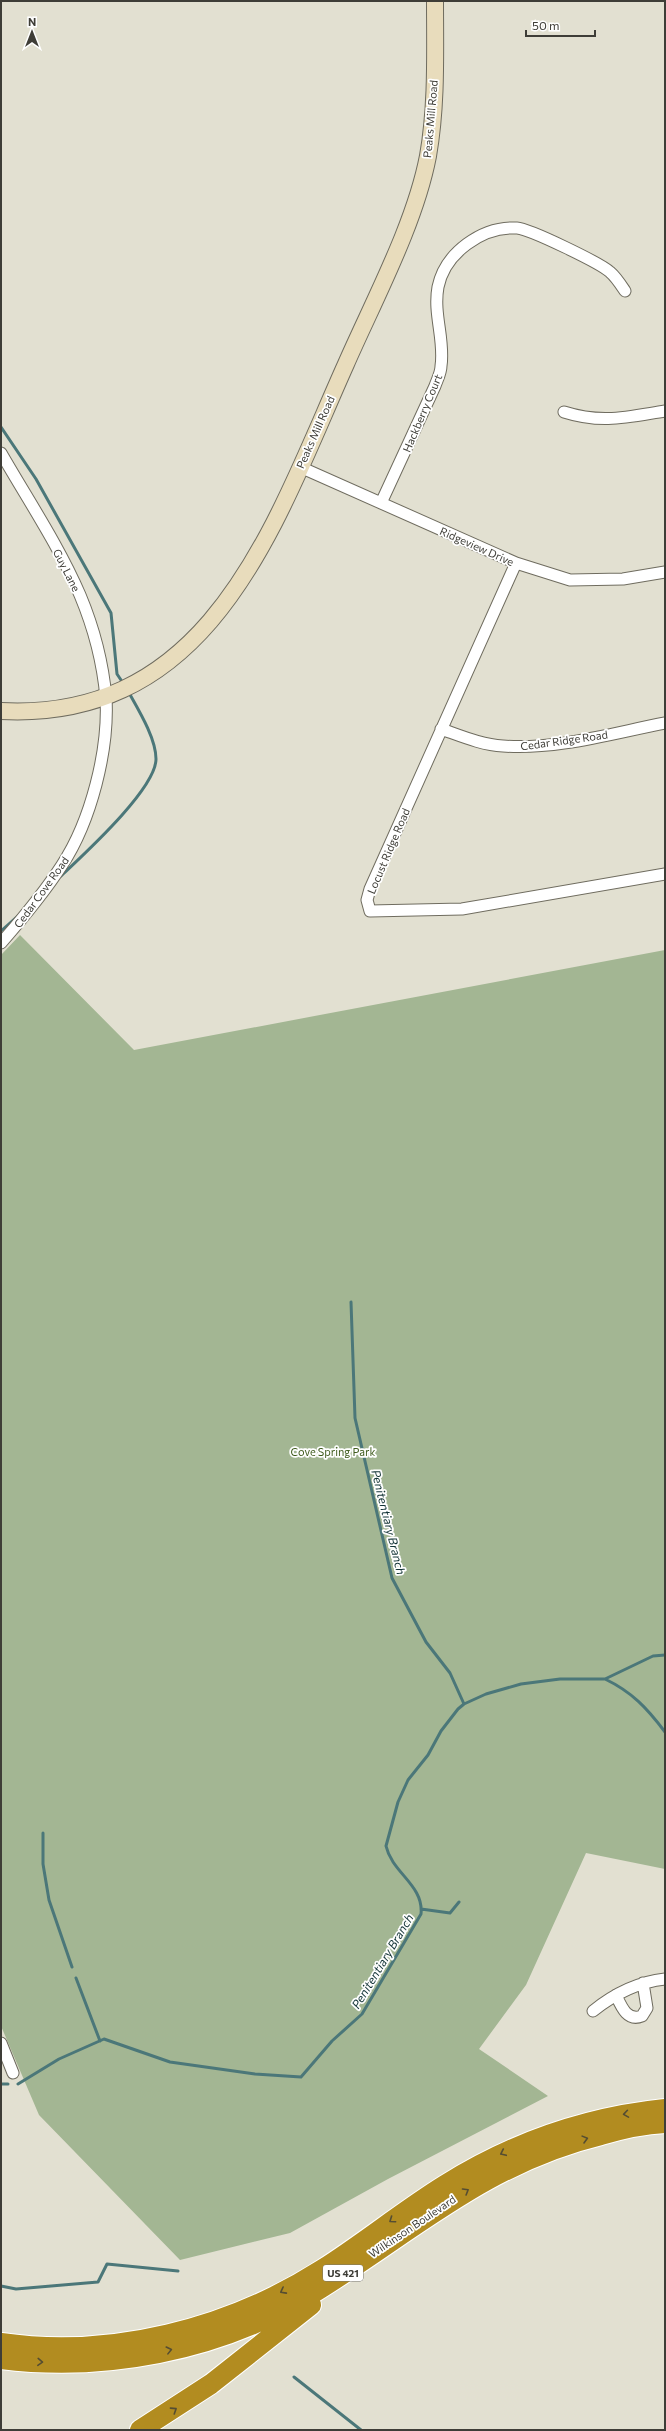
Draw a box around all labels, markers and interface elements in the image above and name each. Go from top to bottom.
north arrow [12,12,52,52]
scale bar [526,12,595,38]
text: N [28,15,36,28]
text: 50 m [532,18,560,32]
street label: Peaks Mill Road [420,80,440,158]
street label: Hackberry Court [400,372,444,454]
street label: Peaks Mill Road [293,394,337,470]
street label: Ridgeview Drive [438,524,516,568]
street label: Guy Lane [51,546,83,594]
street label: Cedar Ridge Road [520,727,608,753]
street label: Locust Ridge Road [364,806,412,896]
street label: Cedar Cove Road [11,854,71,930]
park label: Cove Spring Park [291,1445,375,1458]
water label: Penitentiary Branch [369,1468,409,1576]
water label: Penitentiary Branch [348,1911,416,2011]
one-way arrow [623,2109,629,2118]
one-way arrow [582,2135,588,2143]
one-way arrow [500,2148,507,2156]
one-way arrow [462,2188,469,2195]
street label: Wilkinson Boulevard [366,2192,458,2260]
one-way arrow [389,2215,396,2223]
road number: US 421 [323,2265,363,2281]
one-way arrow [280,2286,287,2294]
one-way arrow [166,2347,172,2355]
one-way arrow [37,2358,43,2367]
one-way arrow [169,2408,176,2415]

